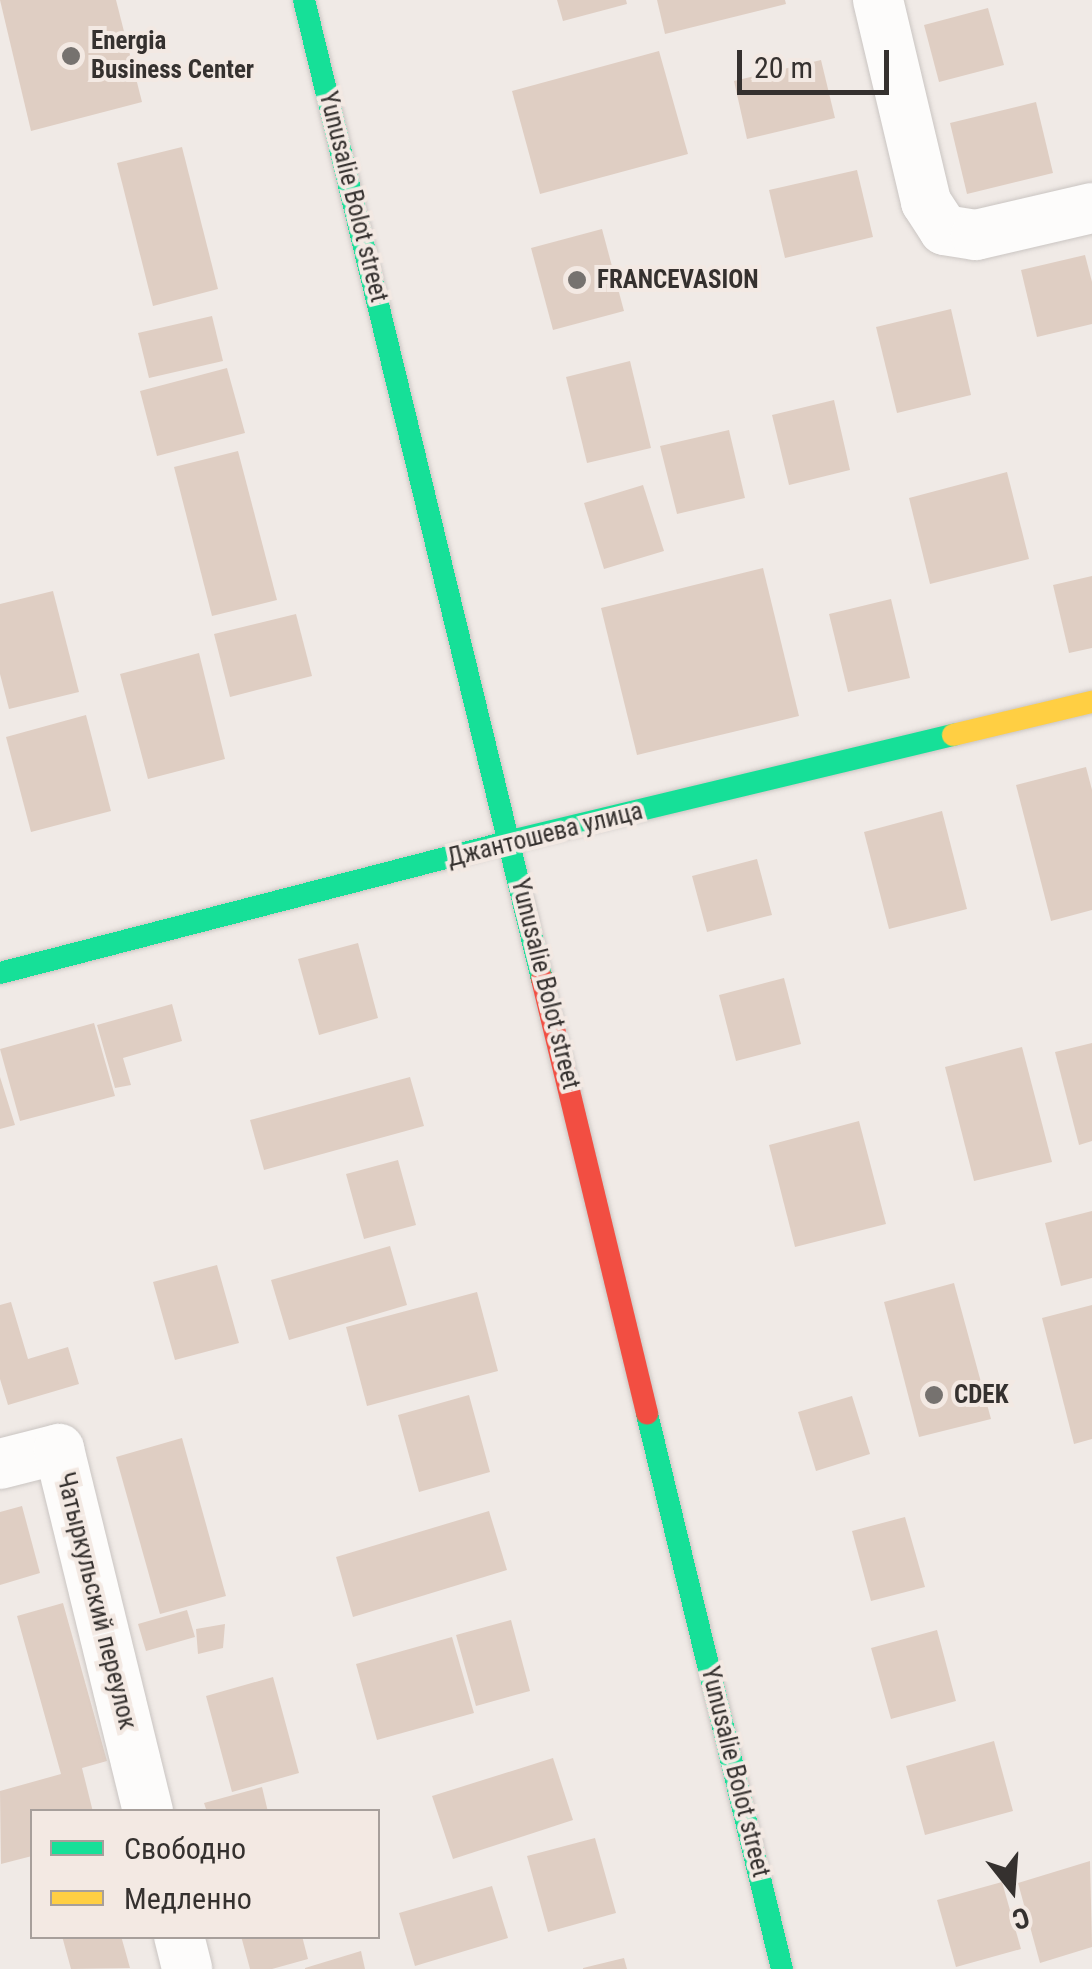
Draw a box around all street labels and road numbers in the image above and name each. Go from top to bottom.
street label: Yunusalie Bolot street [312,89,394,305]
street label: Джантошева улица [444,796,646,874]
street label: Yunusalie Bolot street [504,876,586,1092]
street label: Чатыркульский переулок [50,1469,142,1733]
street label: Yunusalie Bolot street [694,1664,776,1880]

